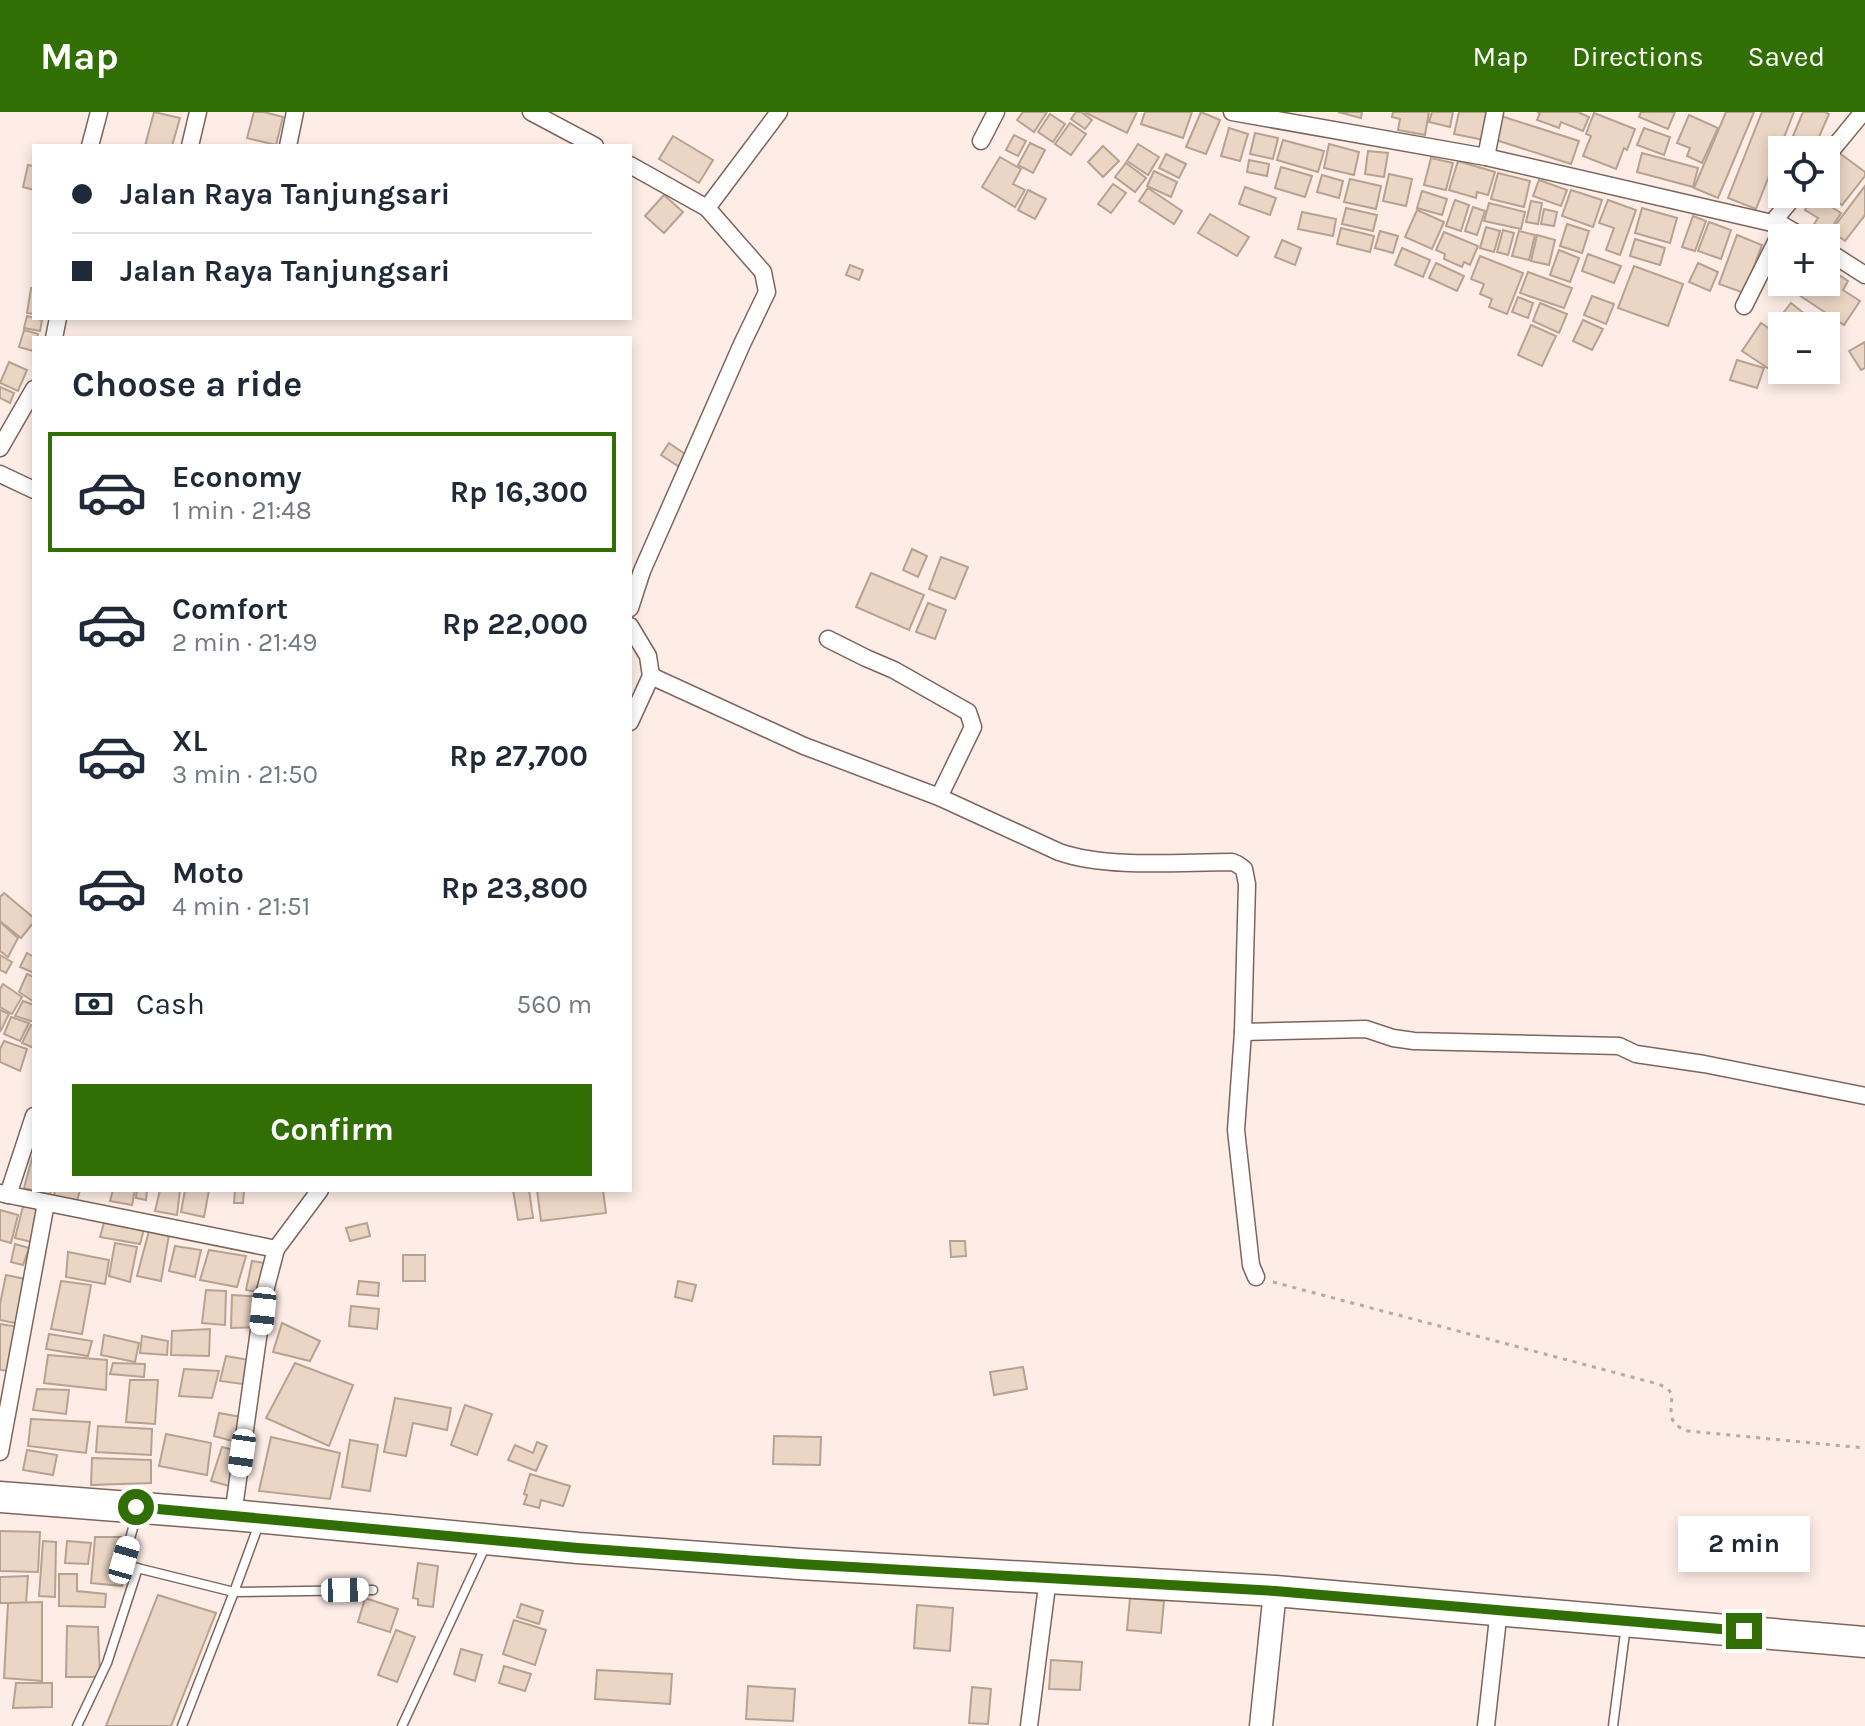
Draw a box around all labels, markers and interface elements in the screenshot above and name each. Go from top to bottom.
text: Map [40,34,119,79]
text: Map [1473,40,1528,73]
text: Directions [1572,40,1704,73]
text: Saved [1748,40,1825,73]
map controls [1768,136,1840,384]
button: locate [1768,136,1840,208]
text: Jalan Raya Tanjungsari [120,176,450,212]
button: + [1768,224,1840,296]
text: Jalan Raya Tanjungsari [120,253,450,289]
button: − [1768,312,1840,384]
text: Choose a ride [72,363,302,405]
icon: car [76,456,148,528]
text: Economy [172,459,302,495]
text: Rp 16,300 [450,474,588,510]
text: 1 min · 21:48 [172,495,312,526]
icon: car [76,588,148,660]
text: Comfort [172,591,288,627]
text: Rp 22,000 [442,606,588,642]
text: 2 min · 21:49 [172,627,317,658]
icon: car [76,720,148,792]
text: XL [172,723,207,759]
text: Rp 27,700 [449,738,588,774]
text: 3 min · 21:50 [172,759,318,790]
icon: car [76,852,148,924]
text: Moto [172,855,244,891]
text: Rp 23,800 [441,870,588,906]
text: 4 min · 21:51 [172,891,310,922]
icon: cash [72,982,116,1026]
text: Cash [136,986,205,1022]
text: 560 m [517,989,592,1020]
button: Confirm [72,1084,592,1176]
car [249,1286,277,1336]
car [227,1428,257,1478]
route start [118,1489,154,1525]
callout: 2 min [1678,1515,1810,1571]
text: 2 min [1708,1528,1780,1559]
car [106,1534,142,1586]
car [321,1578,369,1602]
route end [1726,1613,1762,1649]

